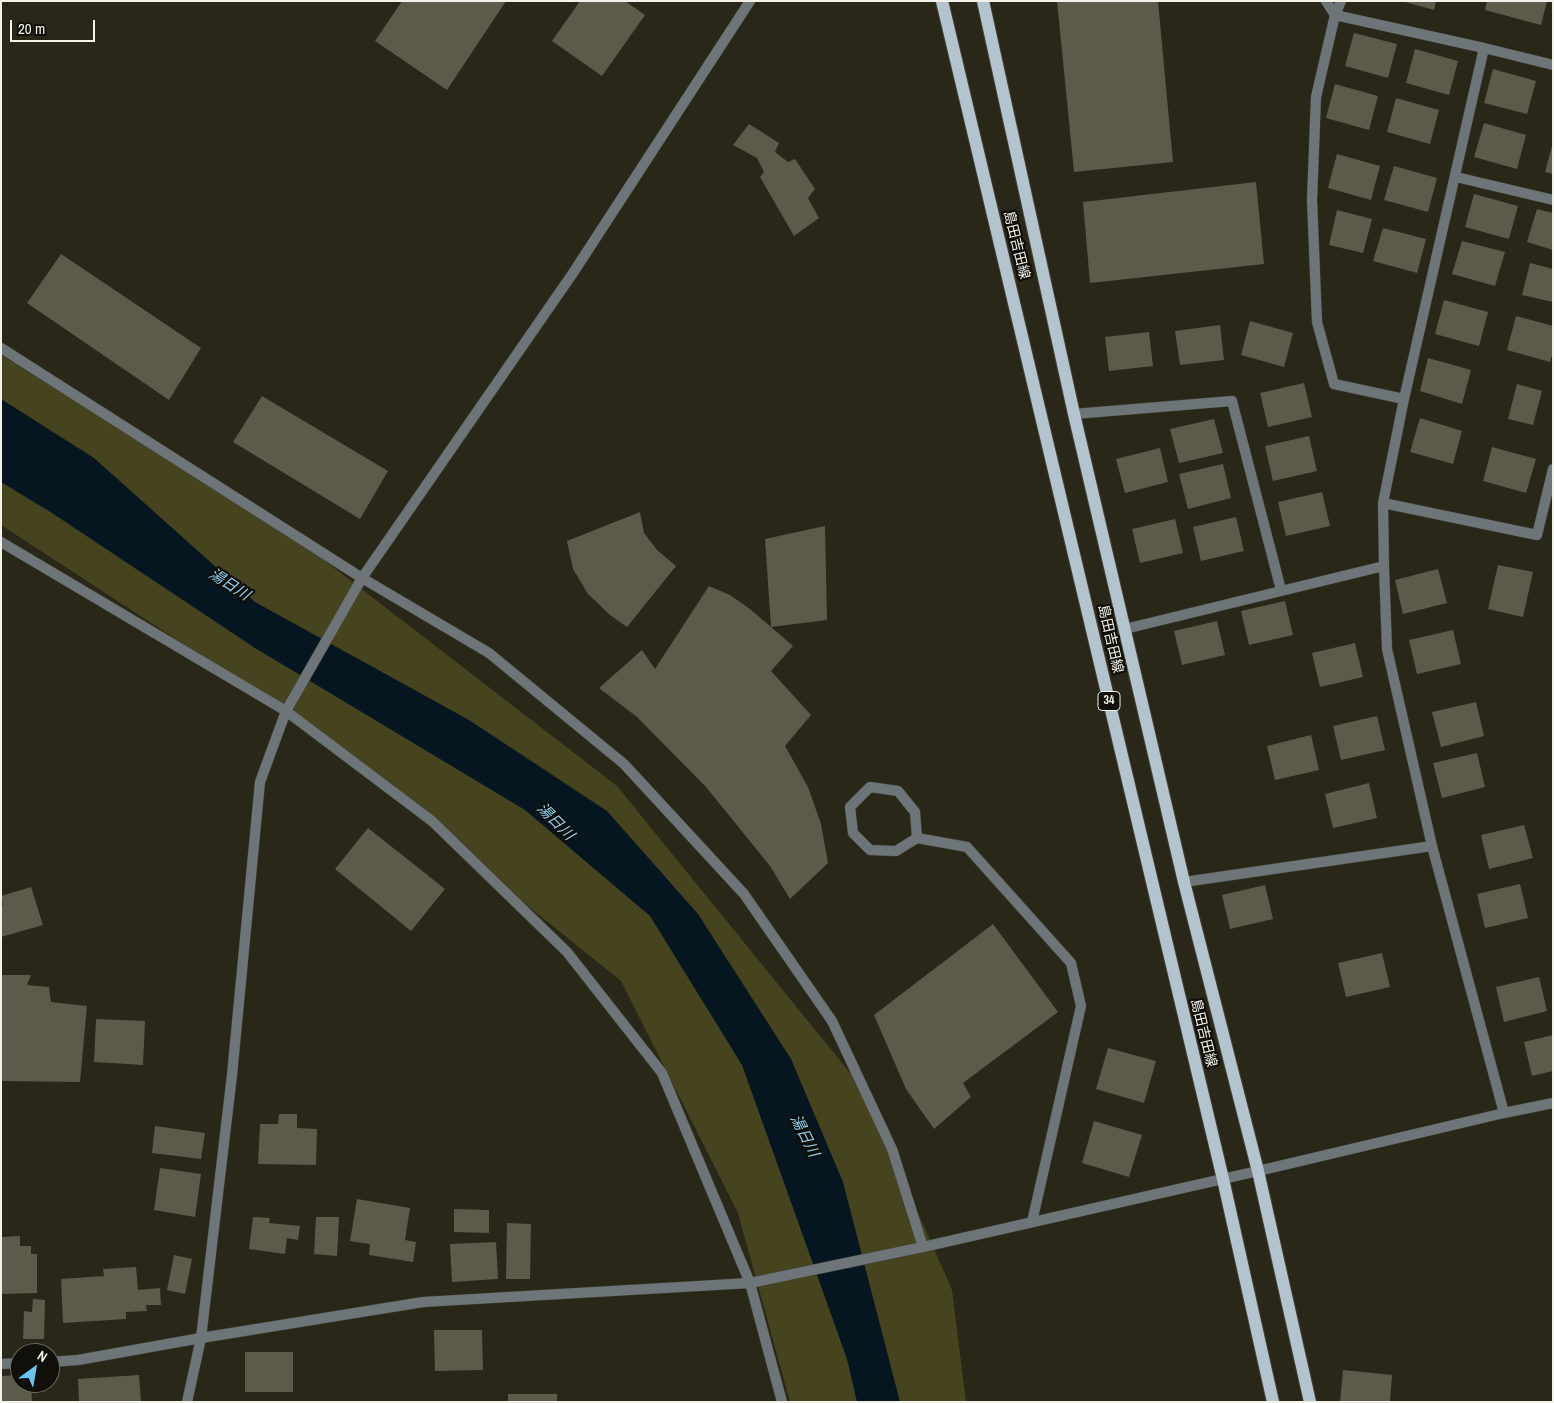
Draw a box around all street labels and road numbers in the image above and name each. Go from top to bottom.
street label: 島田吉田線 [999,209,1033,281]
street label: 島田吉田線 [1094,603,1126,675]
road number: 34 [1098,691,1120,710]
street label: 島田吉田線 [1186,997,1220,1069]

